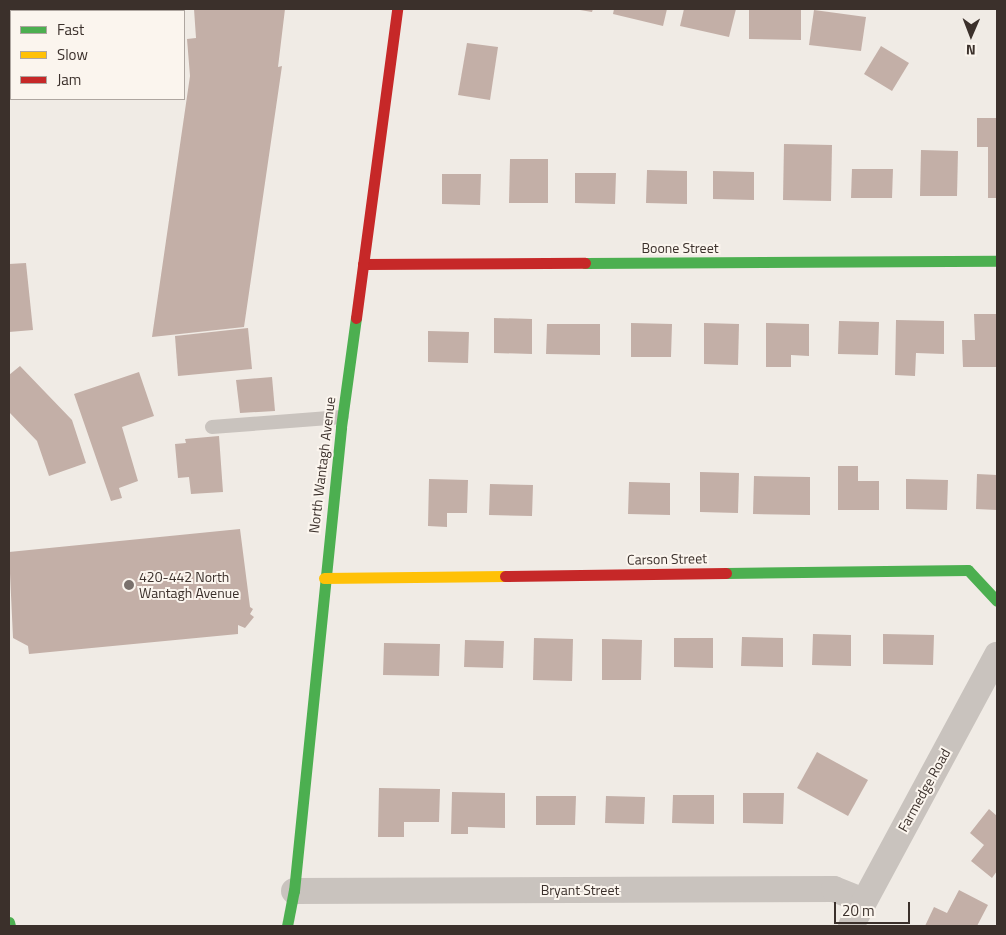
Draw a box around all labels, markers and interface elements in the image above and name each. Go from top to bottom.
legend [10,10,185,100]
north arrow [946,10,996,60]
text: Fast [57,18,84,41]
text: N [966,40,976,61]
text: Slow [57,43,88,66]
text: Jam [57,68,81,91]
street label: Boone Street [641,240,719,256]
street label: North Wantagh Avenue [305,396,339,534]
street label: Carson Street [627,550,707,568]
place label: 420-442 North Wantagh Avenue [139,569,239,602]
marker: 420-442 North Wantagh Avenue [123,579,135,591]
street label: Farmedge Road [894,745,954,835]
street label: Bryant Street [541,882,619,898]
scale bar [836,892,912,924]
text: 20 m [842,899,875,922]

